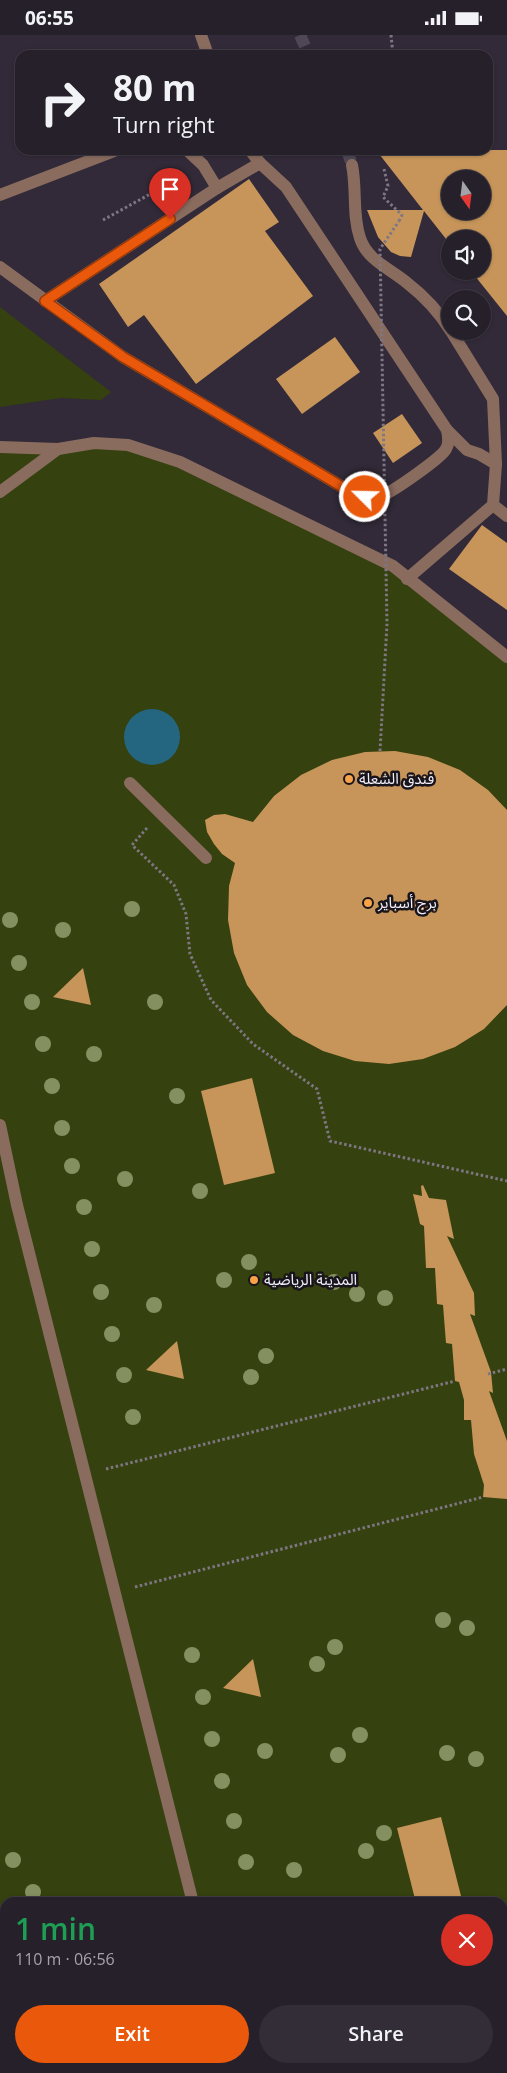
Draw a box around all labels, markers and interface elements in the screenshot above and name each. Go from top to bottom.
text: 06:55 [25,5,74,31]
text: 80 m [113,64,196,111]
icon: right [30,70,95,135]
text: Turn right [113,109,215,139]
pin [149,168,191,219]
north arrow [441,170,491,220]
map controls [441,170,491,340]
icon: arrive [156,175,184,203]
button: sound [441,230,491,280]
button: search [441,290,491,340]
position arrow [338,470,390,522]
place label: فندق الشعلة [359,768,434,788]
marker: فندق الشعلة [343,773,355,785]
place label: برج أسباير [377,892,437,915]
marker: برج أسباير [362,897,374,909]
place label: المدينة الرياضية [264,1269,357,1289]
marker: المدينة الرياضية [248,1274,260,1286]
text: 1 min [15,1908,96,1949]
button: close [441,1914,493,1966]
text: 110 m · 06:56 [15,1948,115,1970]
button: Exit [15,2005,249,2063]
button: Share [259,2005,493,2063]

